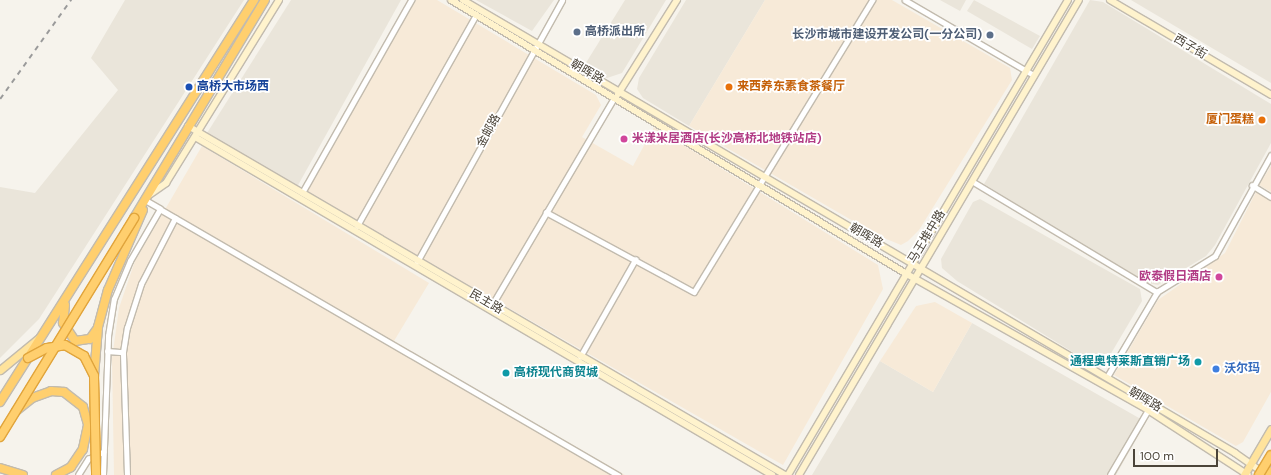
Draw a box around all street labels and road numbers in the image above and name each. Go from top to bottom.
street label: 西子街 [1171,32,1209,62]
street label: 朝晖路 [568,57,606,87]
street label: 金邮路 [474,112,504,150]
street label: 马王堆中路 [905,208,949,266]
street label: 朝晖路 [847,221,885,251]
street label: 民主路 [467,287,505,317]
street label: 朝晖路 [1126,385,1164,415]

